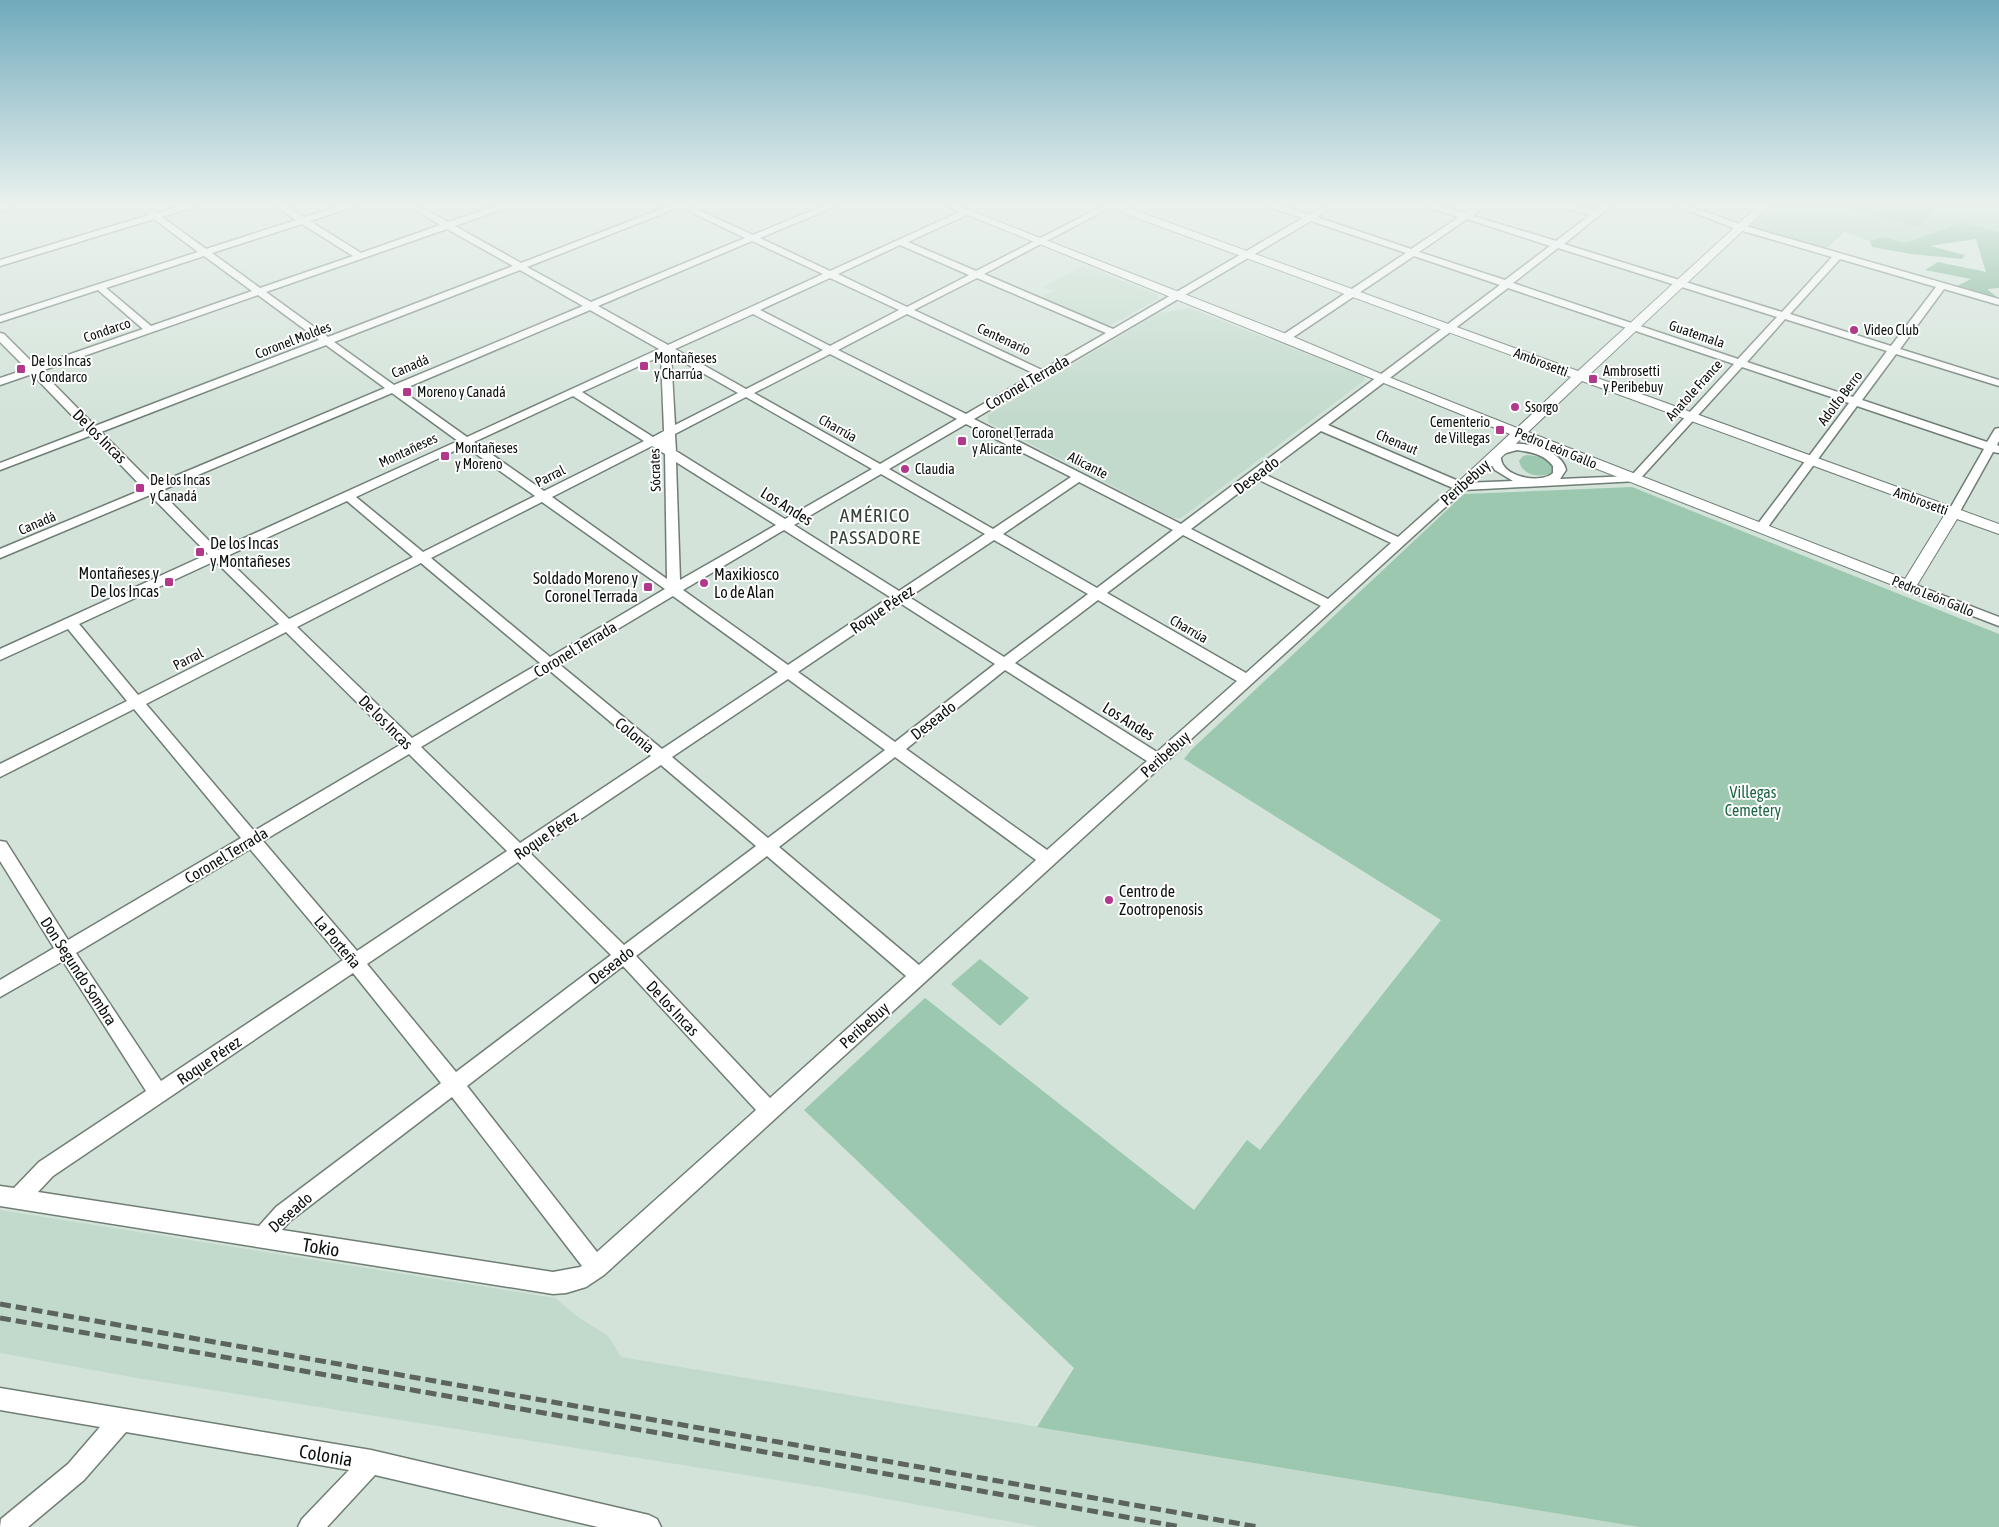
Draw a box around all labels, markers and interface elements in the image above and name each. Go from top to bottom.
street label: Condarco [81,315,133,345]
street label: Guatemala [1667,317,1727,351]
street label: Coronel Moldes [253,318,333,362]
street label: Centenario [975,320,1033,358]
place label: Video Club [1864,322,1919,338]
marker: Video Club [1848,324,1860,336]
street label: Ambrosetti [1512,344,1570,380]
place label: Montañeses y Charrúa [654,350,717,382]
street label: Canadá [389,351,431,381]
street label: Coronel Terrada [982,351,1072,413]
place label: De los Incas y Condarco [31,353,91,385]
street label: Anatole France [1662,356,1726,424]
marker: Montañeses y Charrúa [638,360,650,372]
marker: De los Incas y Condarco [15,363,27,375]
place label: Ambrosetti y Peribebuy [1603,363,1664,395]
street label: Adolfo Berro [1814,368,1866,428]
marker: Ambrosetti y Peribebuy [1587,373,1599,385]
place label: Moreno y Canadá [417,384,506,400]
marker: Moreno y Canadá [401,386,413,398]
place label: Ssorgo [1525,399,1558,415]
marker: Ssorgo [1509,401,1521,413]
street label: De los Incas [69,405,131,467]
street label: Charrúa [816,411,860,445]
place label: Cementerio de Villegas [1430,414,1490,446]
marker: Cementerio de Villegas [1494,424,1506,436]
street label: Pedro León Gallo [1513,424,1599,472]
place label: Coronel Terrada y Alicante [972,425,1054,457]
street label: Chenaut [1374,426,1420,458]
street label: Montañeses [376,429,440,470]
marker: Coronel Terrada y Alicante [956,435,968,447]
place label: Montañeses y Moreno [455,440,518,472]
street label: Sócrates [646,448,664,492]
street label: Alicante [1065,448,1111,482]
marker: Montañeses y Moreno [439,450,451,462]
street label: Deseado [1230,452,1282,498]
street label: Peribebuy [1437,455,1494,510]
place label: Claudia [915,461,955,477]
street label: Parral [532,462,568,490]
marker: Claudia [899,463,911,475]
place label: De los Incas y Canadá [150,472,210,504]
marker: De los Incas y Canadá [134,482,146,494]
street label: Los Andes [758,483,817,529]
street label: Ambrosetti [1892,484,1950,518]
district label: AMÉRICO PASSADORE [829,504,921,548]
street label: Canadá [16,508,58,538]
place label: De los Incas y Montañeses [210,534,291,571]
marker: De los Incas y Montañeses [194,546,206,558]
place label: Montañeses y De los Incas [79,564,159,600]
place label: Maxikiosco Lo de Alan [714,565,779,601]
place label: Soldado Moreno y Coronel Terrada [533,569,638,605]
street label: Pedro León Gallo [1890,572,1976,620]
marker: Montañeses y De los Incas [163,576,175,588]
marker: Maxikiosco Lo de Alan [698,577,710,589]
marker: Soldado Moreno y Coronel Terrada [642,581,654,593]
street label: Roque Pérez [847,581,918,638]
street label: Charrúa [1167,612,1211,646]
street label: Coronel Terrada [530,617,620,681]
street label: Parral [170,645,206,673]
street label: De los Incas [355,691,417,753]
street label: Deseado [907,697,959,743]
street label: Los Andes [1100,698,1159,744]
street label: Colonia [612,714,658,756]
street label: Peribebuy [1137,727,1194,782]
park label: Villegas Cemetery [1725,783,1782,820]
street label: Roque Pérez [511,807,582,864]
street label: Coronel Terrada [181,823,271,887]
place label: Centro de Zootropenosis [1119,882,1204,919]
marker: Centro de Zootropenosis [1103,894,1115,906]
street label: La Porteña [311,912,365,972]
street label: Don Segundo Sombra [37,914,121,1029]
street label: Deseado [585,942,637,988]
street label: De los Incas [643,977,703,1040]
street label: Peribebuy [836,998,893,1053]
street label: Roque Pérez [174,1032,245,1089]
street label: Deseado [265,1188,315,1236]
street label: Tokio [301,1233,341,1261]
street label: Colonia [298,1440,354,1470]

